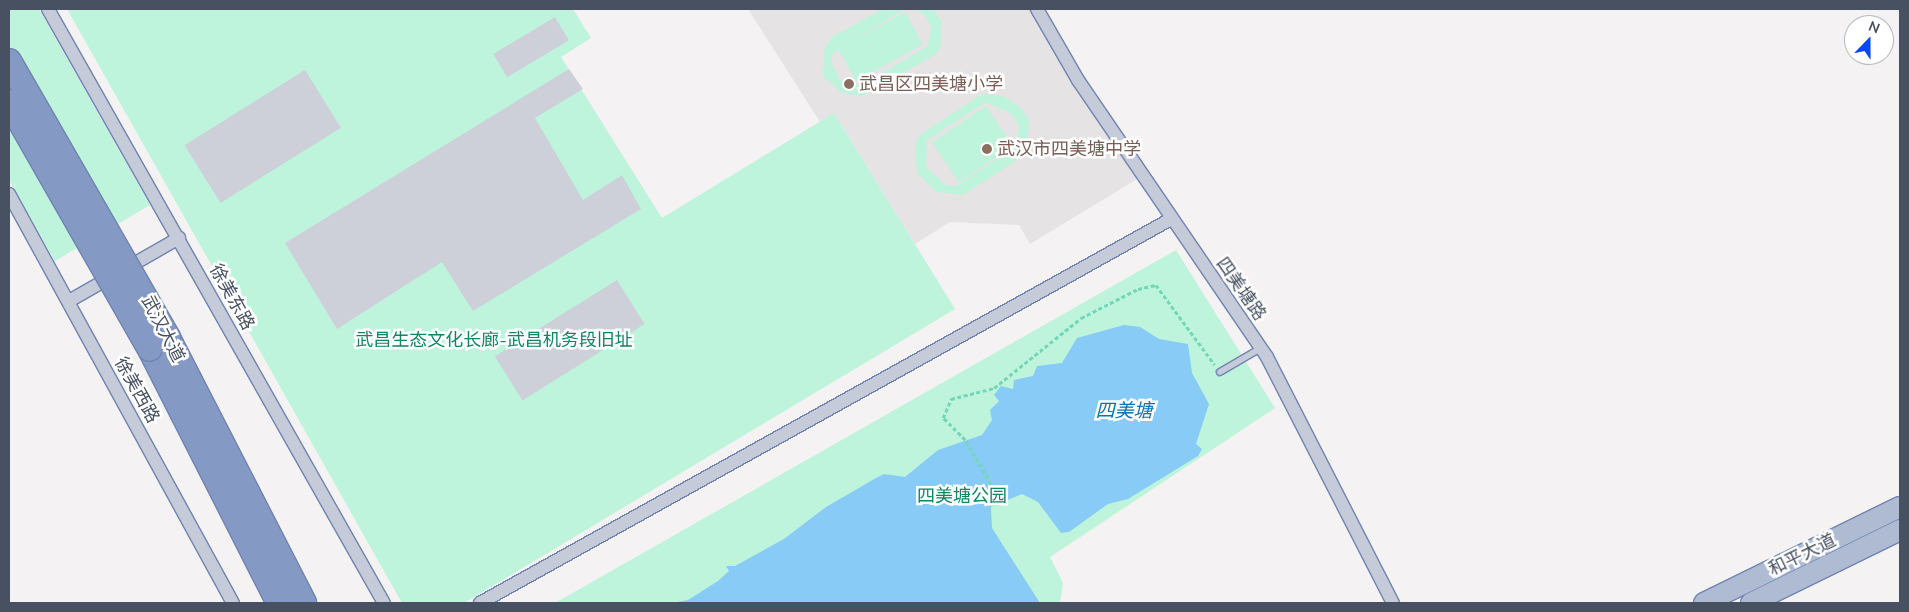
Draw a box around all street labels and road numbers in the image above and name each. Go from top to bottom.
street label: 四美塘路 [1212,253,1270,325]
street label: 徐美东路 [205,260,259,334]
street label: 武汉大道 [137,292,189,366]
street label: 徐美西路 [110,353,164,427]
street label: 和平大道 [1765,530,1839,580]

